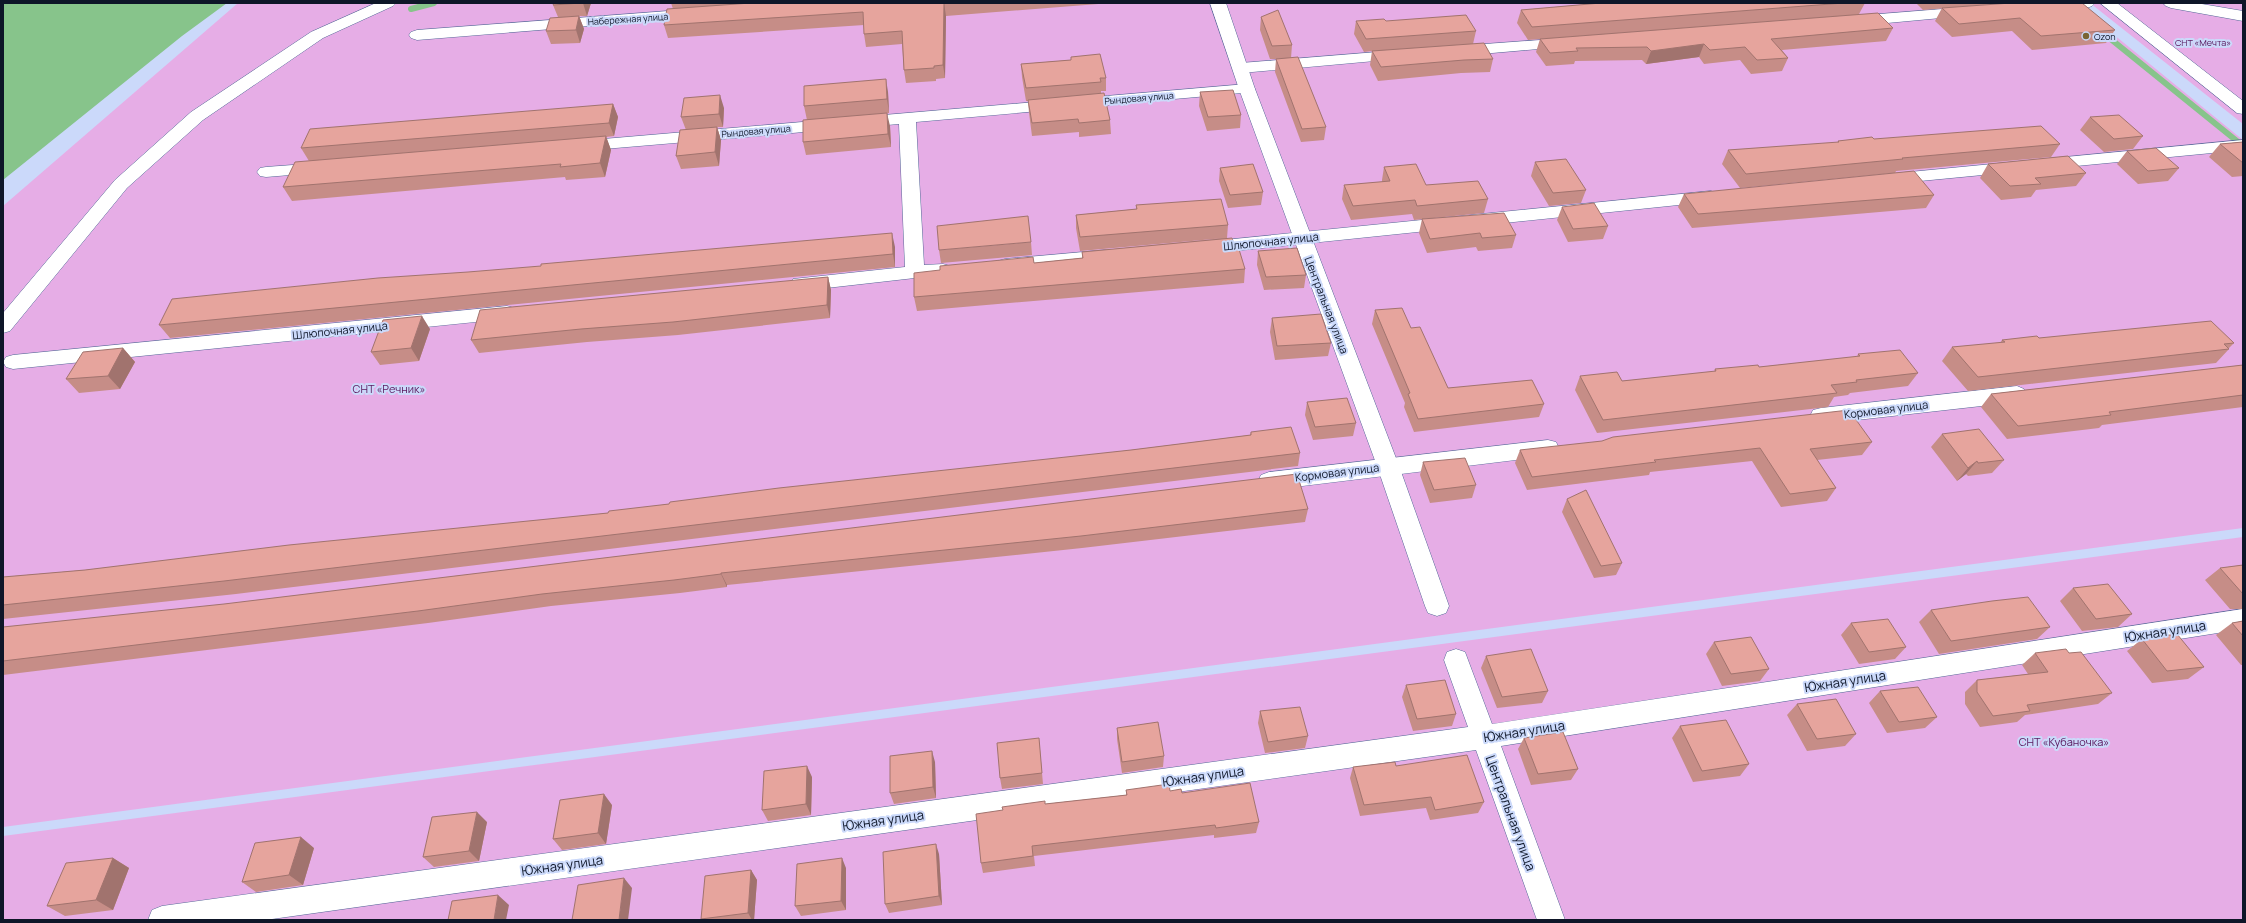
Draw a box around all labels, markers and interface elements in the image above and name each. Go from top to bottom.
street label: Набережная улица [587,10,669,28]
place label: Ozon [2094,30,2116,43]
marker: Ozon [2081,31,2091,41]
park label: СНТ «Мечта» [2175,36,2231,49]
street label: Рындовая улица [1104,88,1174,108]
street label: Рындовая улица [721,121,791,141]
street label: Шлюпочная улица [1223,229,1319,253]
street label: Центральная улица [1302,254,1352,356]
street label: Шлюпочная улица [292,318,388,342]
park label: СНТ «Речник» [353,381,426,396]
street label: Кормовая улица [1843,396,1929,422]
street label: Кормовая улица [1294,459,1380,485]
street label: Южная улица [2123,616,2207,646]
street label: Южная улица [1803,666,1887,696]
street label: Южная улица [1482,716,1566,746]
park label: СНТ «Кубаночка» [2019,734,2109,749]
street label: Центральная улица [1482,753,1540,873]
street label: Южная улица [1161,761,1245,791]
street label: Южная улица [841,805,925,835]
street label: Южная улица [520,850,604,880]

